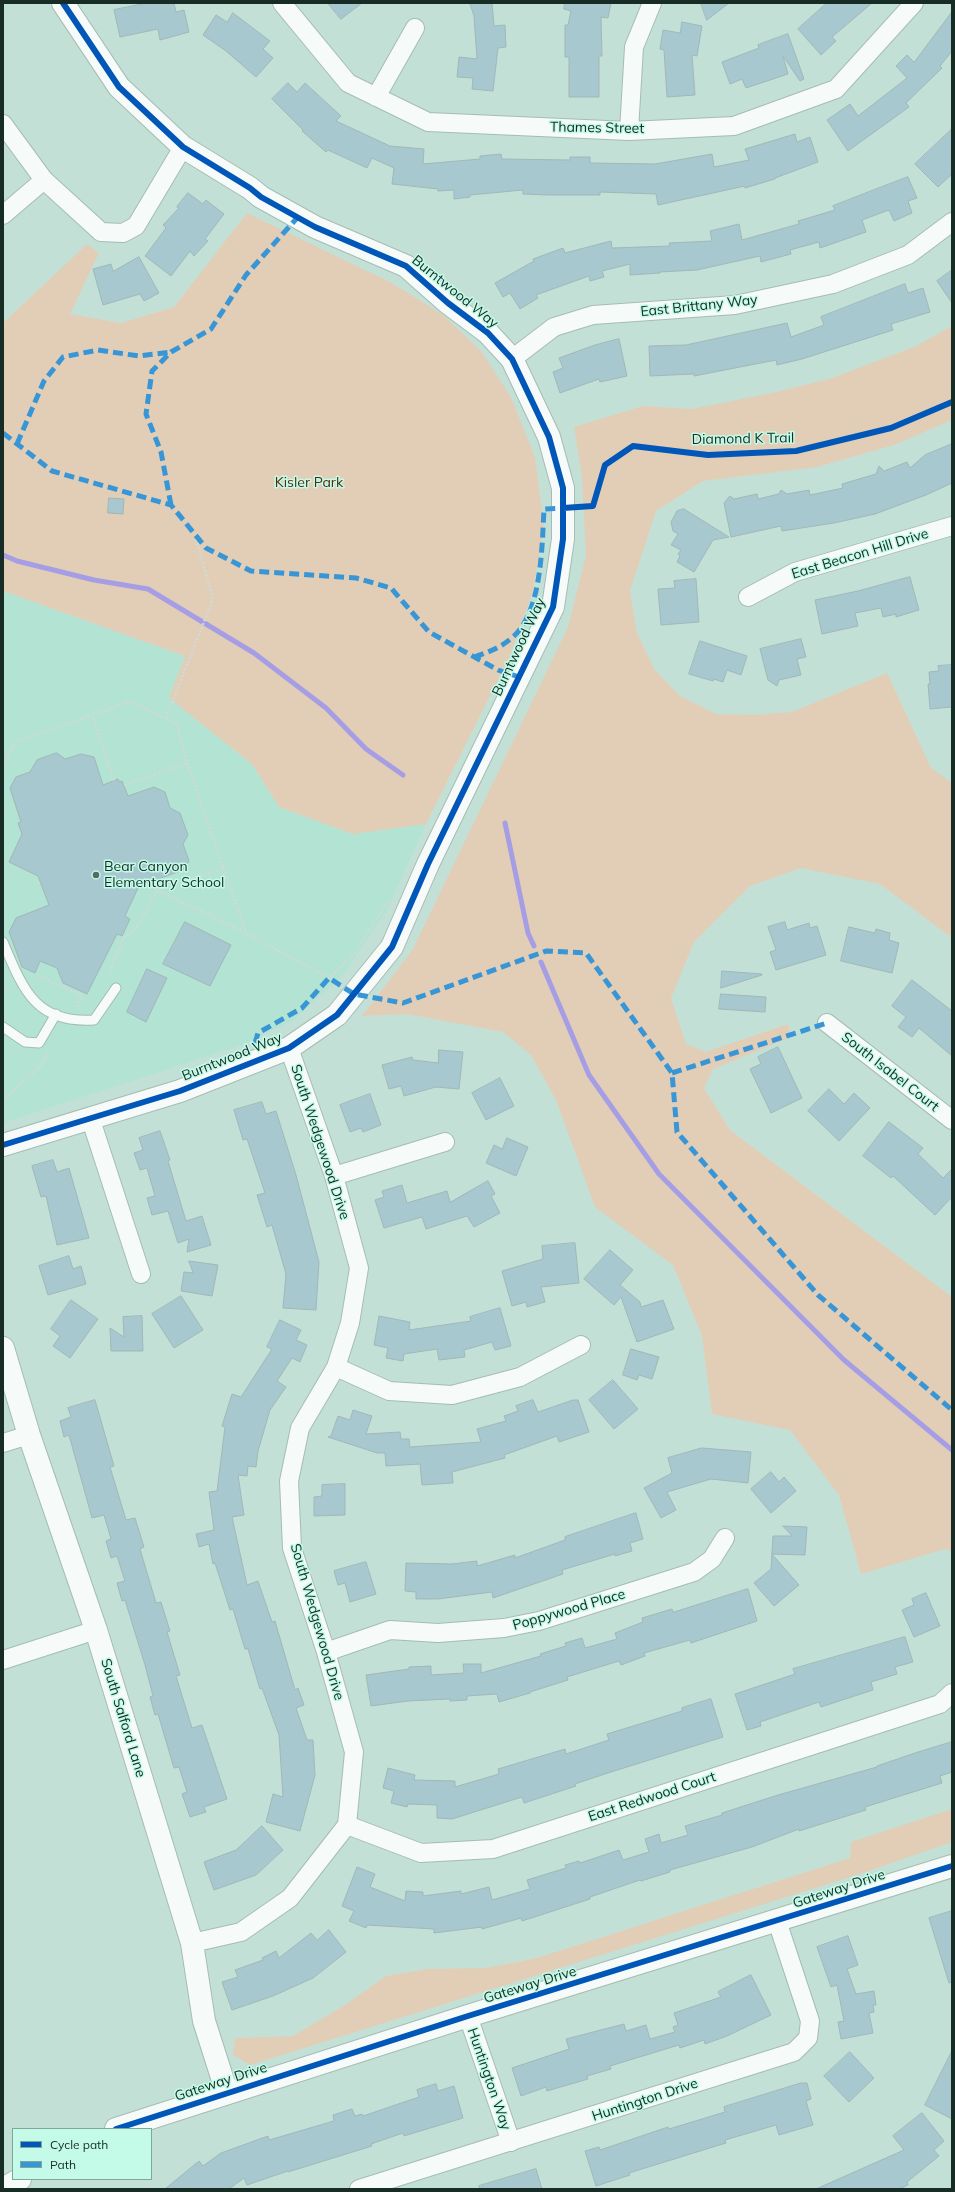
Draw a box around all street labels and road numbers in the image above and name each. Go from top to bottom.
street label: Thames Street [550,119,644,137]
street label: Burntwood Way [408,252,502,332]
street label: East Brittany Way [640,291,758,321]
street label: Diamond K Trail [691,430,795,448]
street label: East Beacon Hill Drive [789,525,931,583]
street label: Burntwood Way [489,595,549,699]
street label: Burntwood Way [179,1029,285,1085]
street label: South Isabel Court [838,1029,942,1115]
street label: South Wedgewood Drive [287,1062,353,1222]
street label: South Wedgewood Drive [287,1542,347,1702]
street label: Poppywood Place [511,1586,627,1634]
street label: South Salford Lane [97,1657,149,1779]
street label: East Redwood Court [586,1768,718,1826]
street label: Gateway Drive [791,1866,887,1912]
street label: Gateway Drive [482,1963,578,2007]
street label: Huntington Way [464,2026,514,2132]
street label: Gateway Drive [173,2059,269,2105]
street label: Huntington Drive [590,2075,700,2125]

